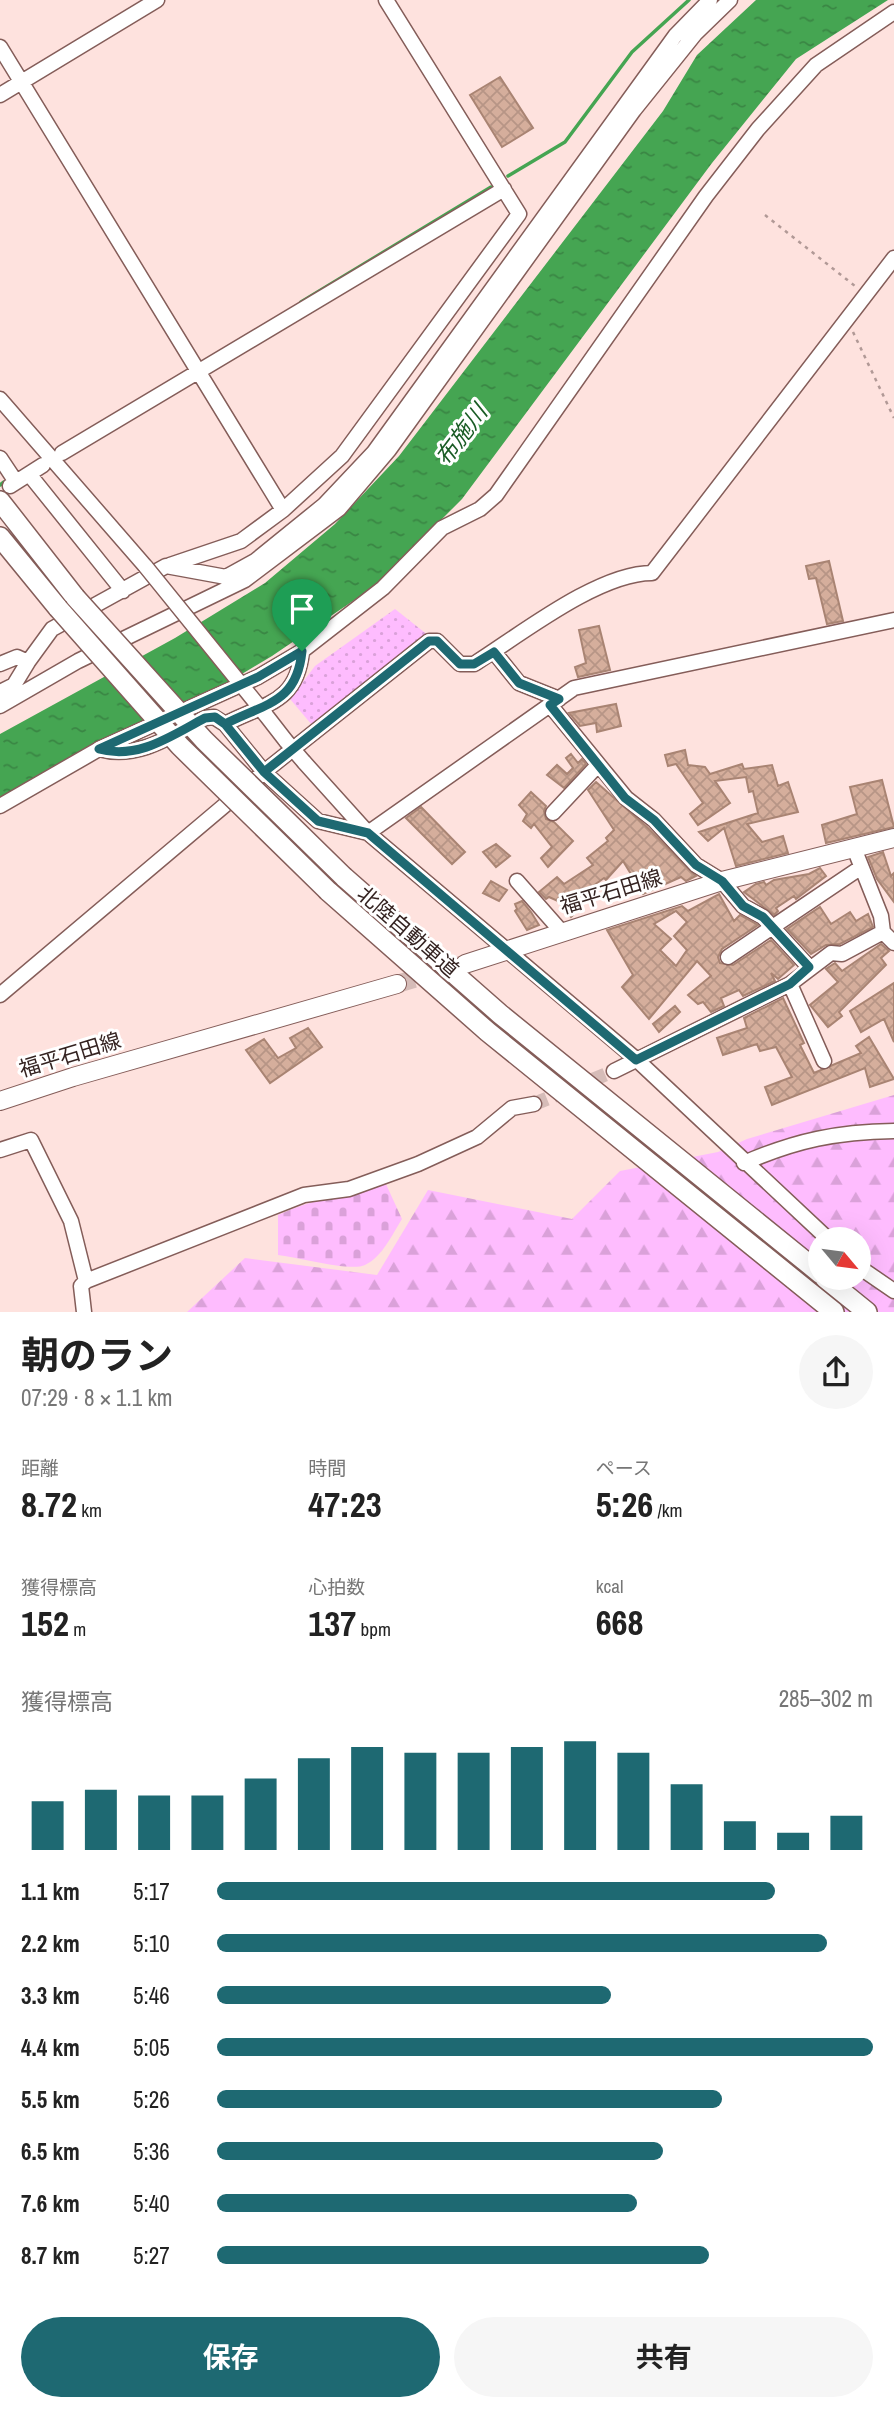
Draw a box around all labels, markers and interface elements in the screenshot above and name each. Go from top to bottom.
water label: 布施川 [427,395,496,472]
pin [272,579,332,651]
icon: arrive [283,590,321,628]
street label: 福平石田線 [556,862,665,921]
street label: 北陸自動車道 [351,879,465,984]
street label: 福平石田線 [15,1025,124,1084]
north arrow [808,1227,872,1290]
map controls [808,1227,871,1290]
text: 朝のラン [21,1330,173,1381]
button: share [799,1335,873,1409]
text: 07:29 · 8 × 1.1 km [21,1382,173,1413]
text: 距離 [21,1455,59,1481]
text: 時間 [308,1455,346,1481]
text: ペース [596,1455,652,1481]
text: 8.72 [21,1481,77,1528]
text: 47:23 [308,1481,382,1528]
text: 5:26 [596,1481,653,1528]
text: km [77,1497,102,1523]
text: /km [653,1497,683,1523]
text: kcal [596,1573,623,1599]
text: 獲得標高 [21,1574,97,1600]
text: 心拍数 [308,1574,365,1600]
text: 668 [596,1599,644,1646]
text: 152 [21,1600,69,1647]
text: 137 [308,1600,356,1647]
text: m [69,1616,86,1642]
text: bpm [356,1616,391,1642]
text: 285–302 m [779,1683,873,1714]
text: 獲得標高 [21,1686,113,1717]
text: 1.1 km [21,1876,80,1907]
text: 5:17 [133,1876,170,1907]
text: 2.2 km [21,1928,80,1959]
text: 5:10 [133,1928,170,1959]
text: 3.3 km [21,1980,80,2011]
text: 5:46 [133,1980,170,2011]
text: 4.4 km [21,2032,80,2063]
text: 5:05 [133,2032,170,2063]
text: 5.5 km [21,2084,80,2115]
text: 5:26 [133,2084,170,2115]
text: 6.5 km [21,2136,80,2167]
text: 5:36 [133,2136,170,2167]
text: 7.6 km [21,2188,80,2219]
text: 5:40 [133,2188,170,2219]
text: 8.7 km [21,2240,80,2271]
text: 5:27 [133,2240,170,2271]
button: 保存 [21,2317,440,2397]
button: 共有 [454,2317,873,2397]

